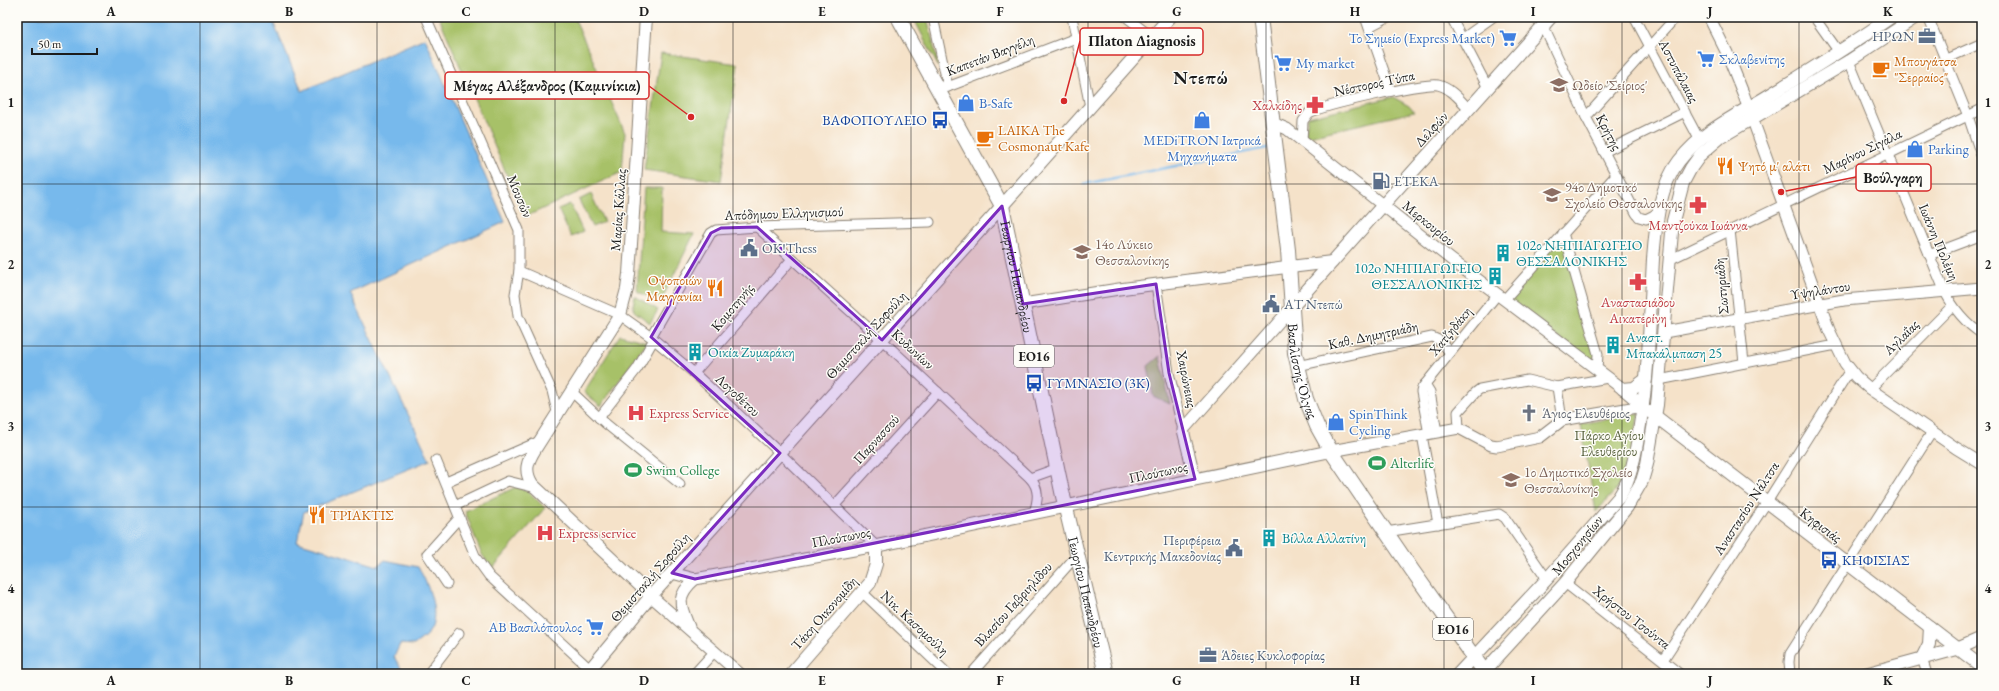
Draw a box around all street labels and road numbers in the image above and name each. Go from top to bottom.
street label: Καπετάν Βαγγέλη [944,30,1036,80]
street label: Αστυπάλαιας [1654,35,1703,106]
street label: Νέστορος Τύπα [1332,66,1417,100]
street label: Δελφών [1410,107,1452,151]
street label: Κρήτης [1592,111,1626,154]
street label: Μαρίνου Σιγάλα [1820,124,1905,178]
street label: Μαρίας Κάλλας [606,168,630,252]
street label: Μουσών [503,172,537,220]
street label: Μερκουρίου [1399,196,1459,250]
street label: Ιωάννη Πολέμη [1915,201,1963,283]
street label: Απόδημου Ελληνισμού [723,202,844,224]
street label: Γεωργίου Παπανδρέου [996,219,1037,334]
street label: Σωτηριάδη [1710,257,1732,315]
street label: Υψηλάντου [1789,276,1851,304]
street label: Κομοτηνής [707,279,757,335]
street label: Θεμιστοκλή Σοφούλη [822,287,910,383]
street label: Χατζηδάκη [1424,303,1475,360]
street label: Αγλαΐας [1879,315,1923,359]
street label: Καθ. Δημητριάδη [1326,317,1420,353]
street label: Βασιλίσσης Όλγας [1284,323,1322,421]
street label: Κυδωνίων [888,325,938,373]
road number: ΕΟ16 [1014,345,1054,367]
street label: Χαιρώνειας [1172,348,1201,409]
street label: Λογοθέτου [711,369,764,420]
street label: Παρνασσού [849,410,903,468]
street label: Πλούτωνος [1127,457,1189,487]
street label: Αναστασίου Νάλτσα [1709,457,1783,559]
street label: Κηφισιάς [1796,503,1846,547]
street label: Μοσχονησίων [1547,511,1607,579]
street label: Πλούτωνος [810,522,872,552]
street label: Θεμιστοκλή Σοφούλη [606,528,694,626]
street label: Γεωργίου Παπανδρέου [1064,535,1108,650]
street label: Βλασίου Γαβριηλίδου [970,558,1056,650]
street label: Τάκη Οικονομίδη [787,572,861,654]
street label: Χρήστου Τσούντα [1589,581,1675,653]
street label: Νικ. Κασομούλη [877,587,953,659]
road number: ΕΟ16 [1433,618,1473,640]

